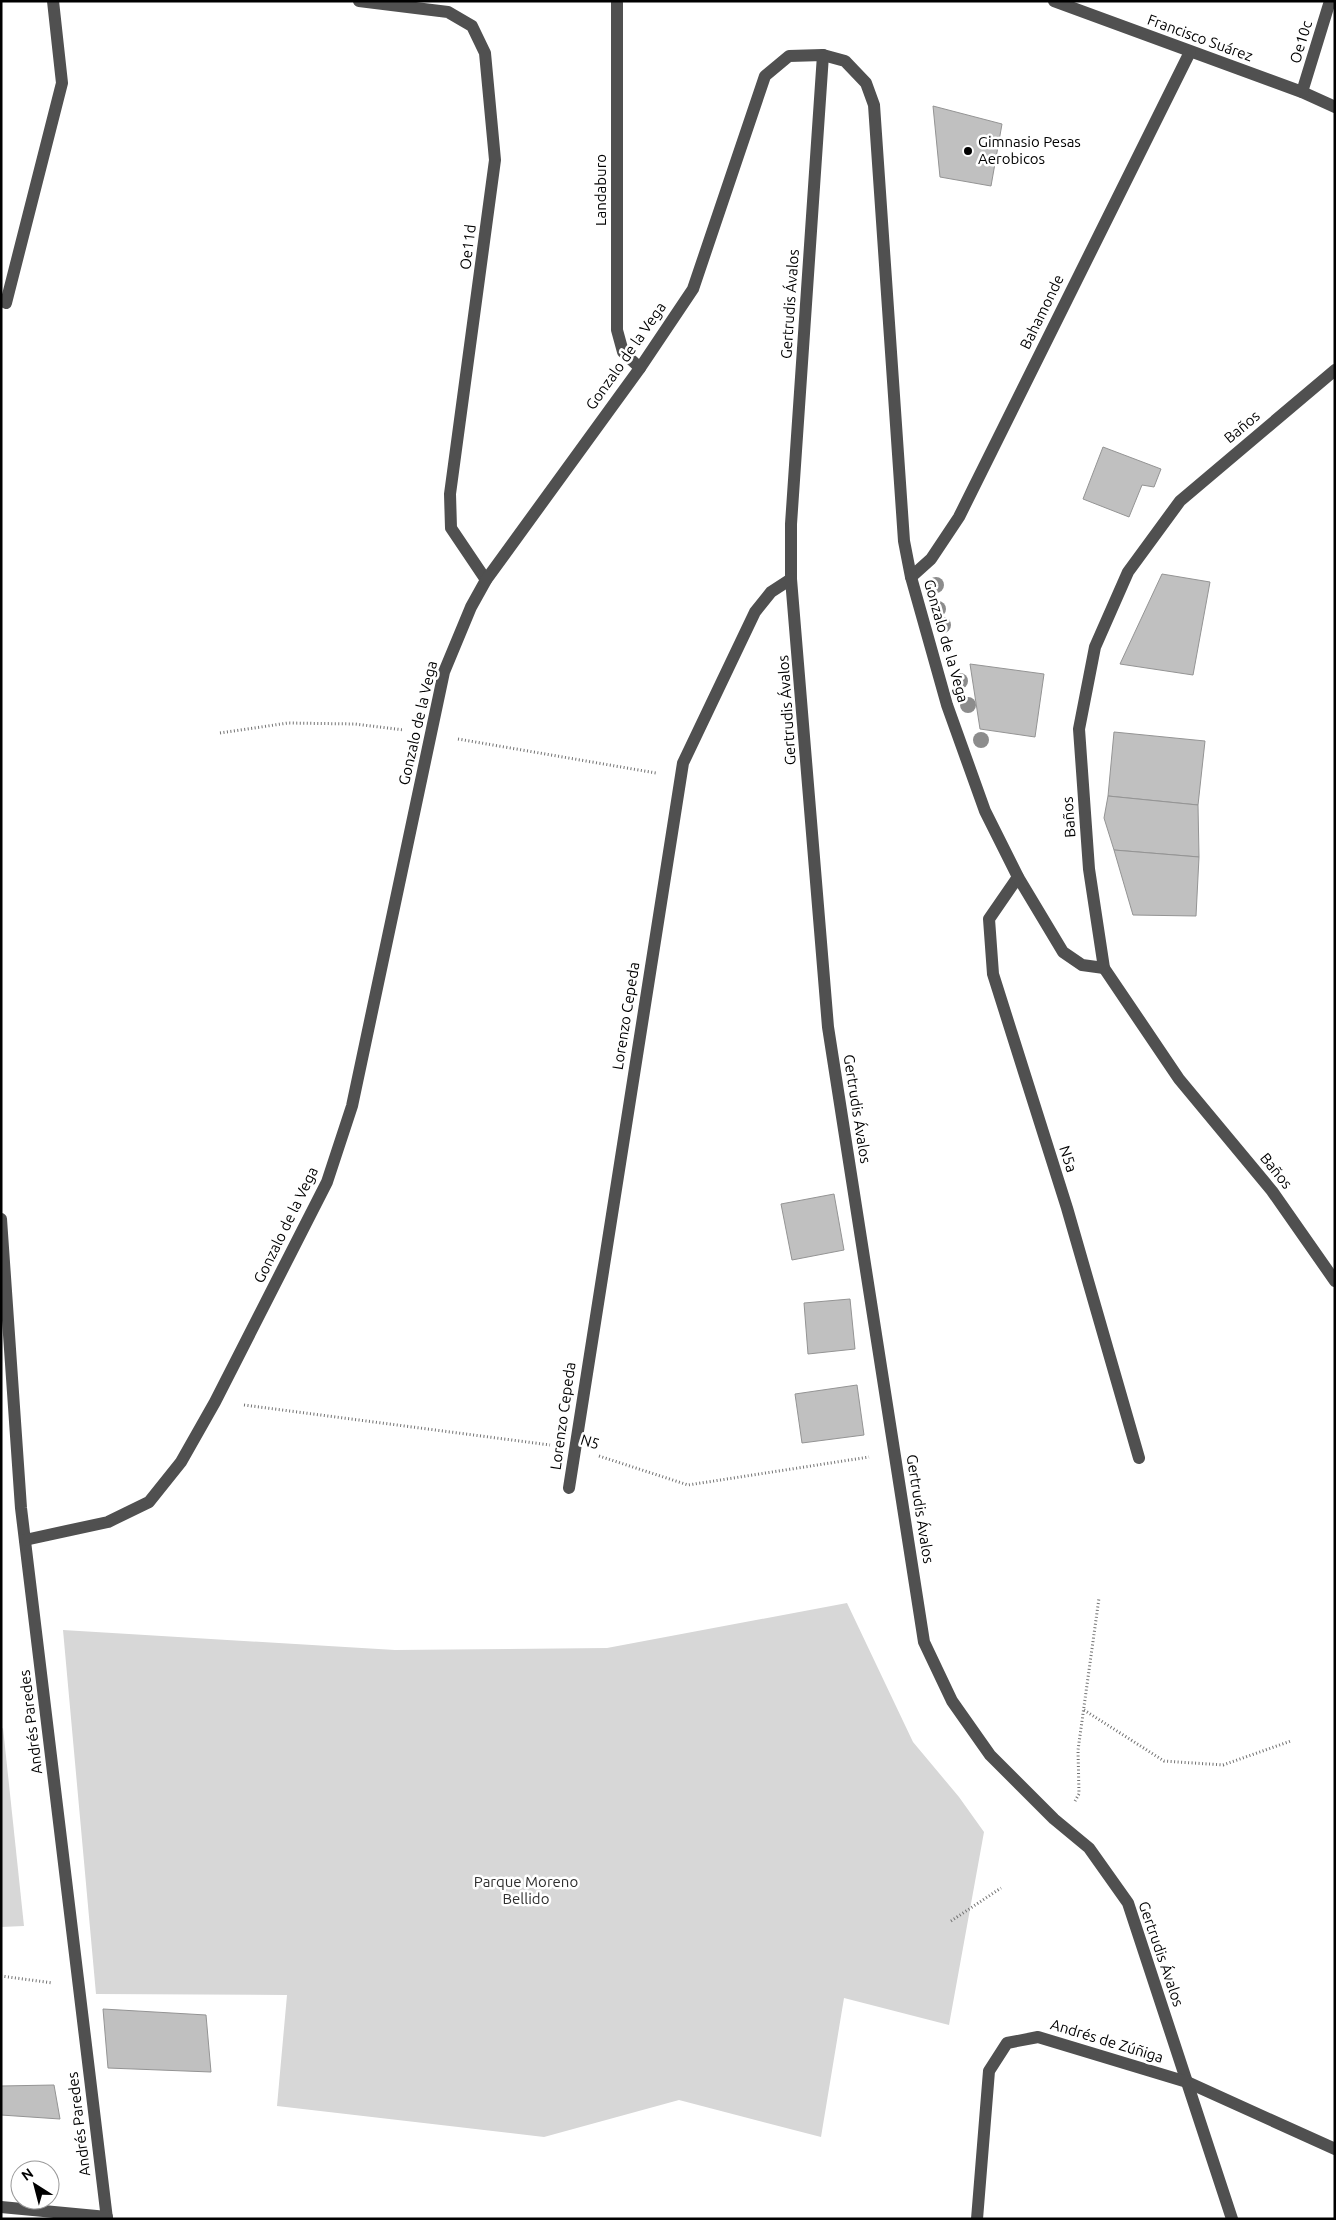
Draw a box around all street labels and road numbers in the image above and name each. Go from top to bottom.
street label: Francisco Suárez [1145,11,1255,65]
street label: Oe10c [1286,18,1315,65]
street label: Landaburo [592,154,609,226]
street label: Oe11d [456,223,479,271]
street label: Gertrudis Ávalos [777,248,802,360]
street label: Bahamonde [1016,272,1067,352]
street label: Gonzalo de la Vega [582,299,669,413]
street label: Baños [1220,407,1263,446]
street label: Gonzalo de la Vega [921,577,972,704]
street label: Gertrudis Ávalos [774,654,799,766]
street label: Gonzalo de la Vega [395,659,440,787]
street label: Baños [1059,796,1078,838]
street label: Lorenzo Cepeda [609,961,642,1071]
street label: Gertrudis Ávalos [840,1053,875,1165]
street label: N5a [1056,1143,1081,1174]
street label: Baños [1257,1149,1296,1192]
street label: Gonzalo de la Vega [250,1164,321,1286]
street label: Lorenzo Cepeda [547,1361,578,1471]
street label: N5 [578,1431,602,1452]
street label: Gertrudis Ávalos [903,1453,938,1565]
street label: Andrés Paredes [16,1669,45,1775]
street label: Gertrudis Ávalos [1135,1899,1187,2009]
street label: Andrés de Zúñiga [1049,2015,1166,2066]
street label: Andrés Paredes [64,2071,93,2177]

